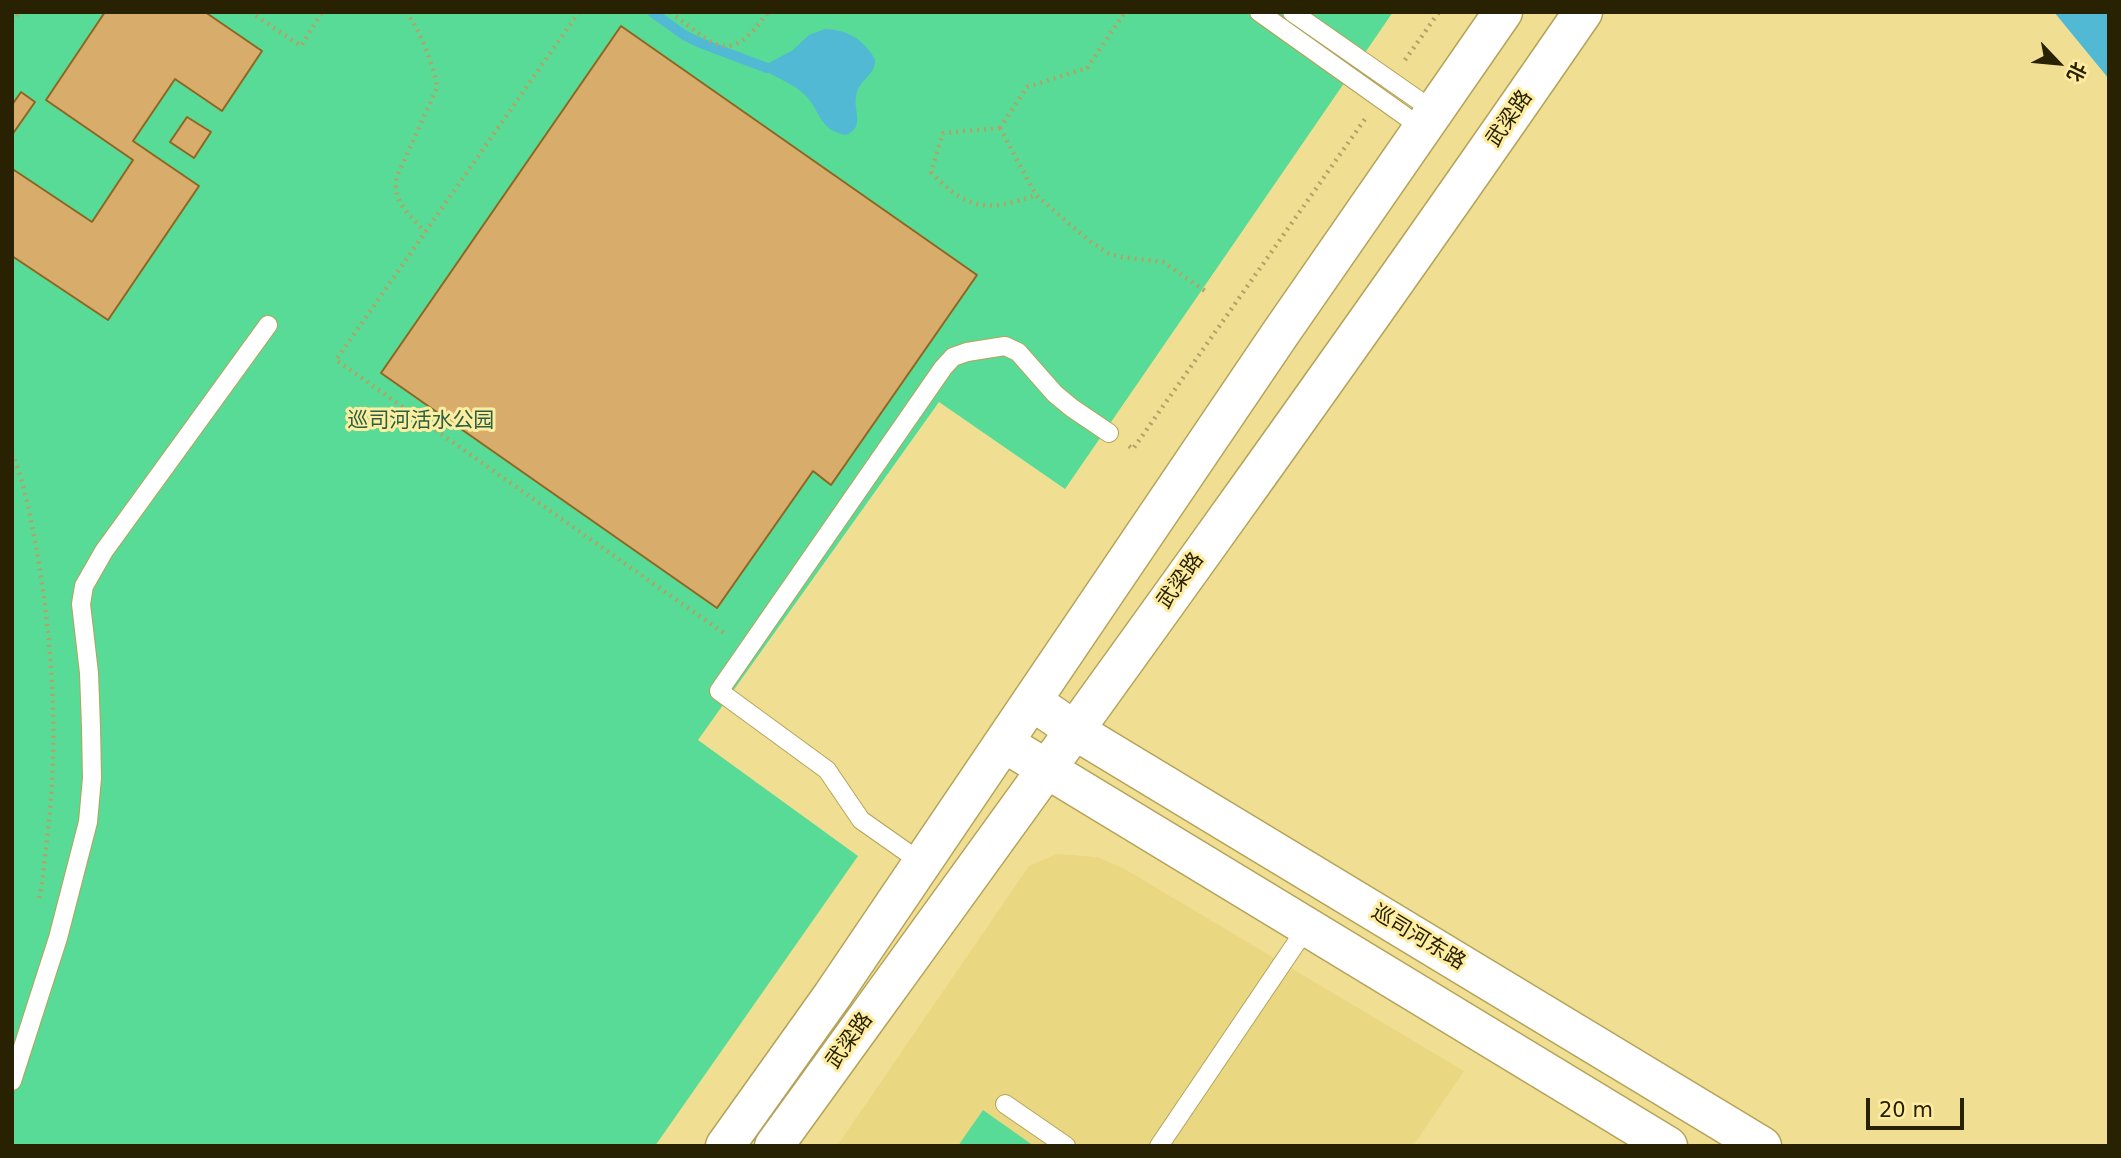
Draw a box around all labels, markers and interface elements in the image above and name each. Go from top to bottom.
north arrow [2023,28,2093,98]
text: 北 [2063,59,2091,86]
street label: 武梁路 [1482,86,1538,152]
park label: 巡司河活水公园 [348,409,494,435]
street label: 武梁路 [1152,548,1210,614]
street label: 巡司河东路 [1367,900,1469,976]
street label: 武梁路 [821,1008,879,1074]
scale bar [1869,1084,1967,1128]
text: 20 m [1879,1098,1933,1122]

